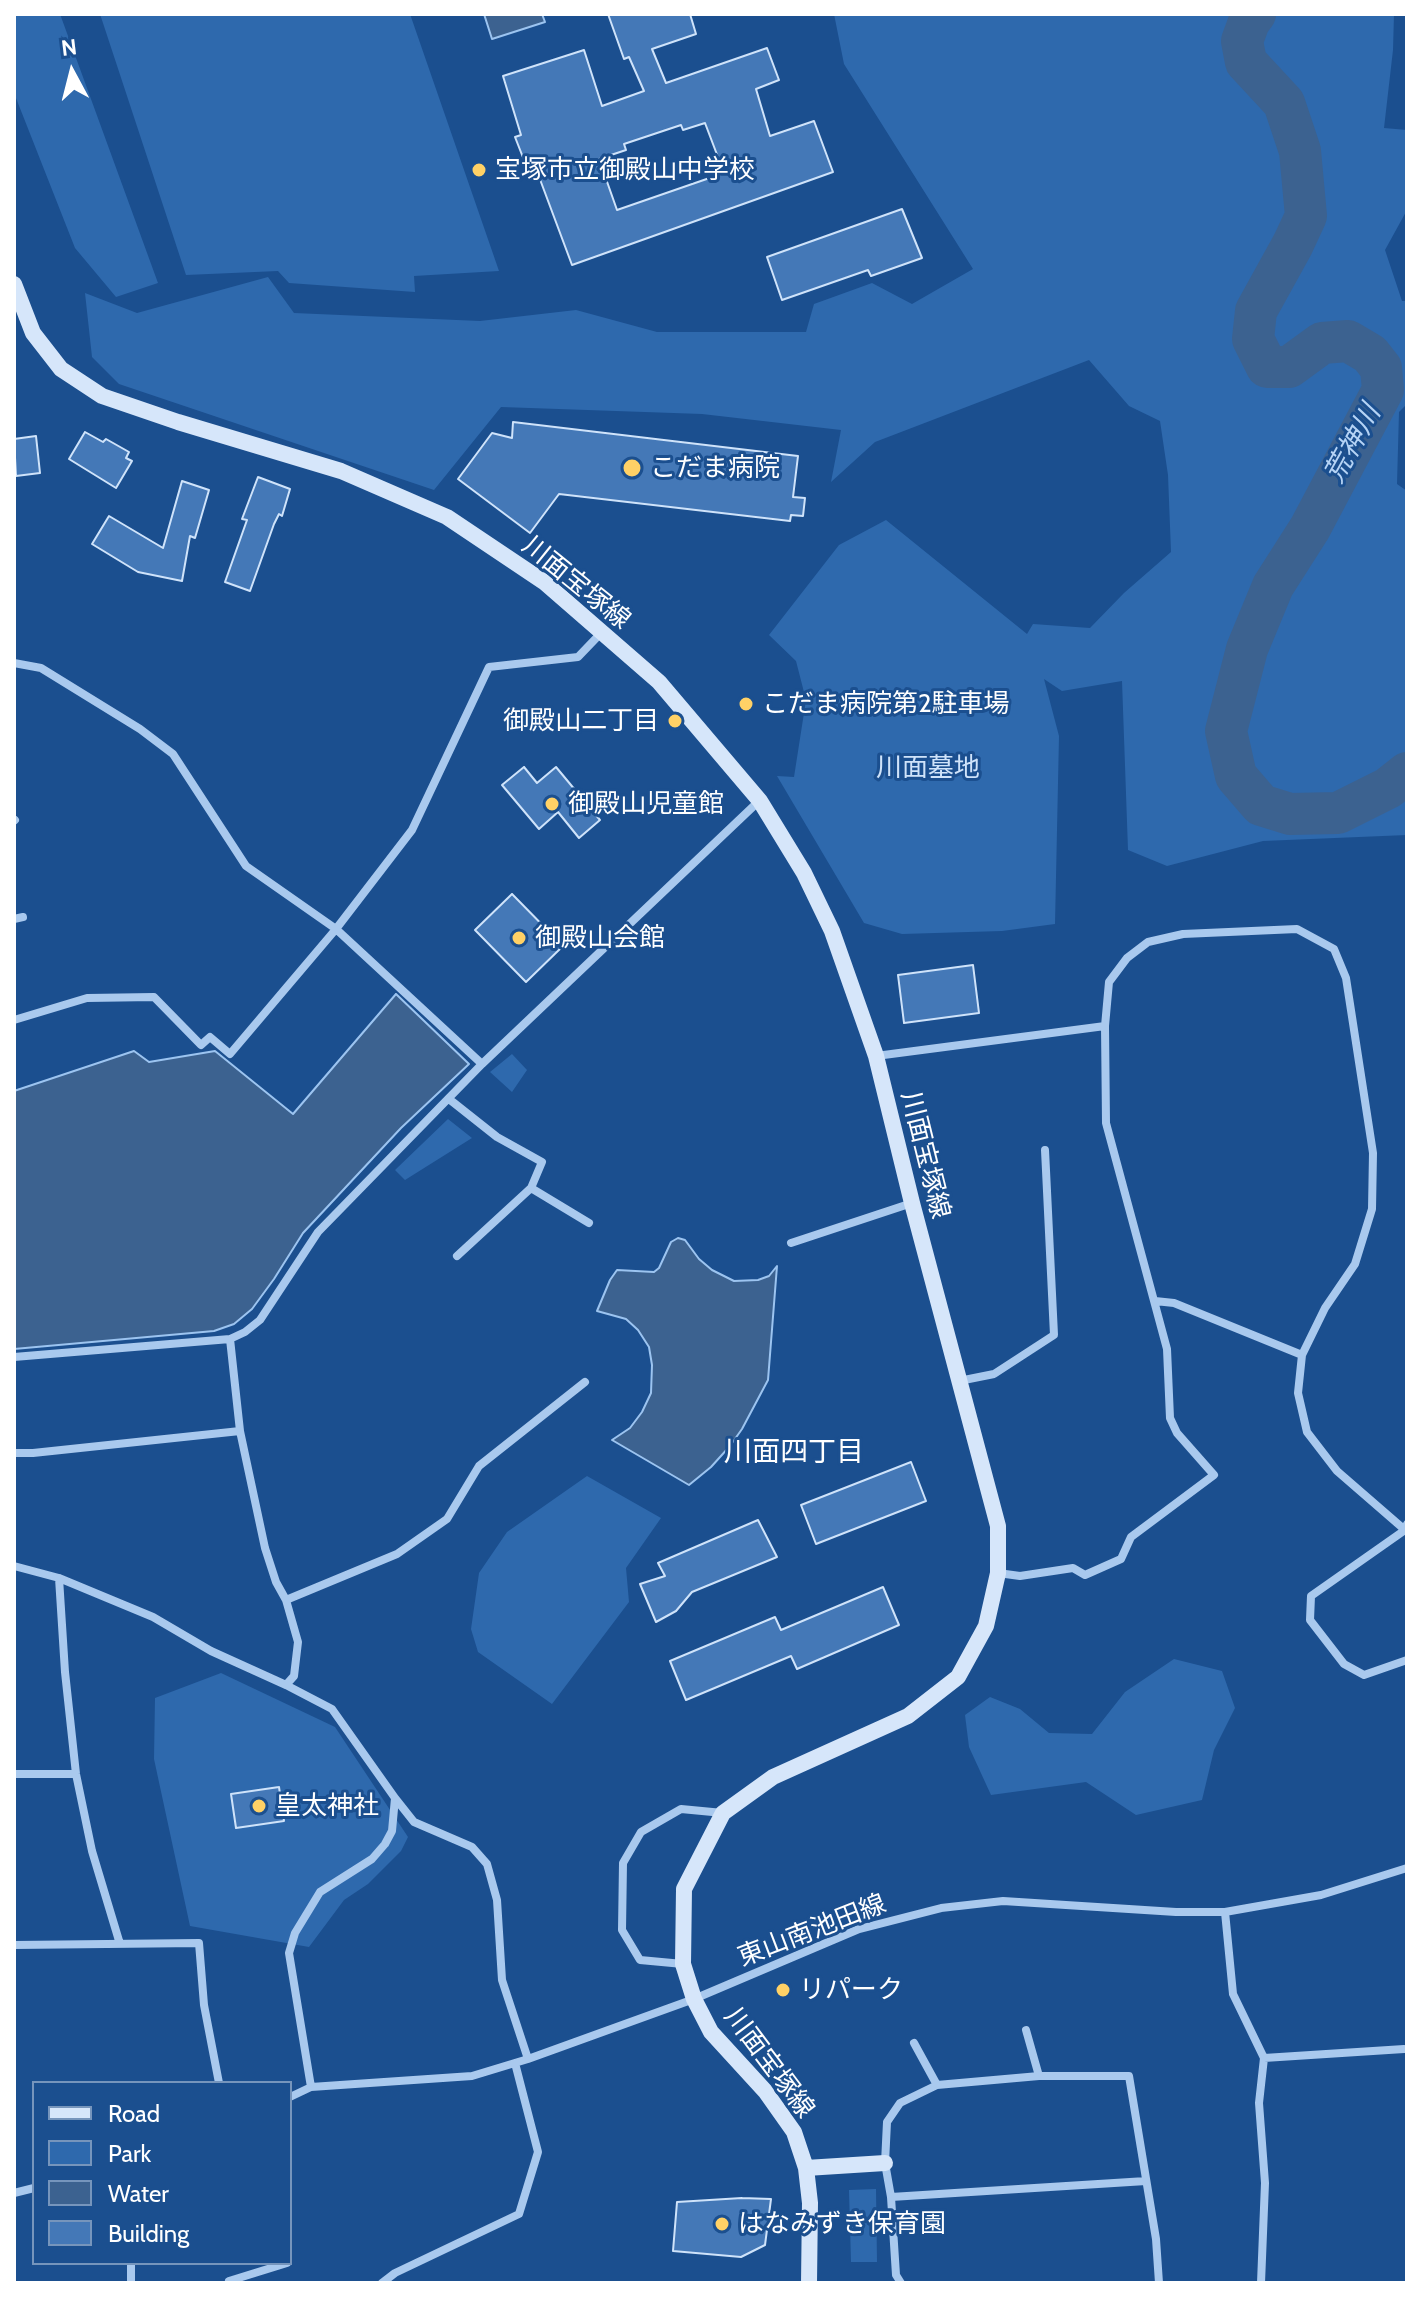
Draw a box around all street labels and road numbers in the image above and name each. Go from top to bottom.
street label: 川面宝塚線 [516,530,636,636]
street label: 川面宝塚線 [894,1088,956,1222]
street label: 東山南池田線 [734,1888,890,1974]
street label: 川面宝塚線 [717,2002,821,2124]

